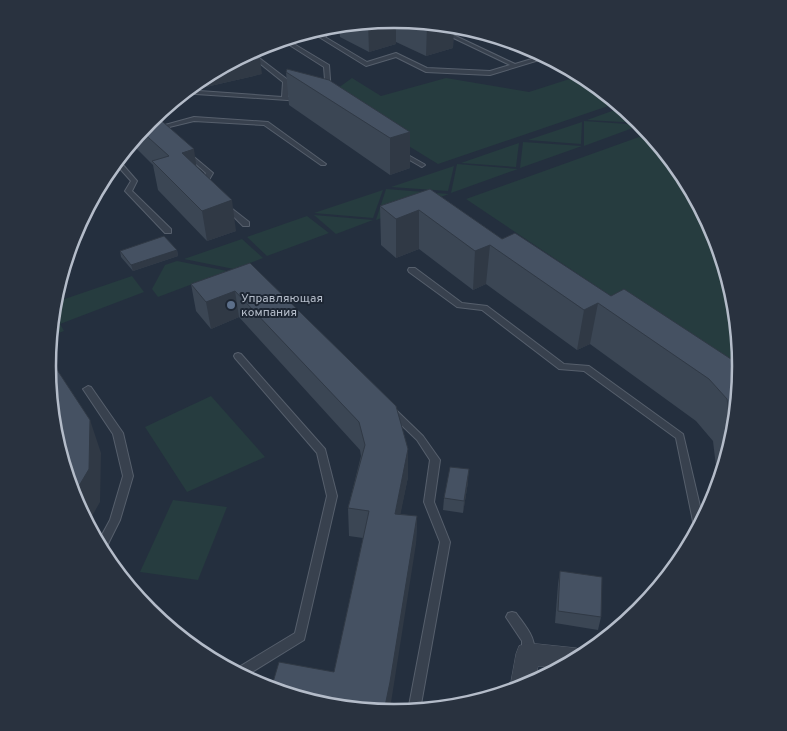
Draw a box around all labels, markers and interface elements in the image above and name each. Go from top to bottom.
place label: Управляющая компания [241,291,323,321]
marker: Управляющая компания [225,299,237,311]

